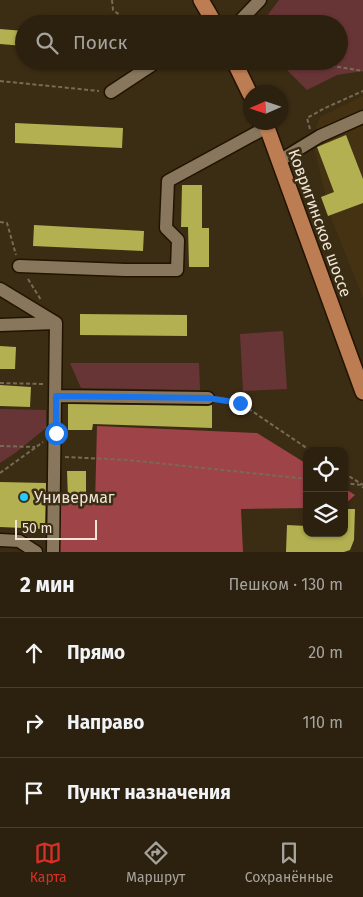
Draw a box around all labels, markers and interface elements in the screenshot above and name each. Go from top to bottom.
search box [15,15,348,70]
icon: search [33,29,61,57]
text: Поиск [73,31,127,54]
north arrow [243,85,288,130]
street label: Ковригинское шоссе [284,146,356,300]
route end [229,392,252,415]
route start [45,422,68,445]
map controls [303,447,348,537]
button: locate [303,447,348,492]
place label: Универмаг [34,488,115,507]
marker: Универмаг [18,491,30,503]
button: layers [303,492,348,537]
scale bar [15,517,98,540]
text: 50 m [22,520,53,537]
text: 2 мин [20,572,75,598]
text: Пешком · 130 m [228,575,343,594]
icon: ahead [20,639,48,667]
text: Прямо [67,641,125,664]
text: 20 m [308,643,343,662]
icon: right [20,709,48,737]
text: Направо [67,711,144,734]
text: 110 m [302,713,343,732]
icon: arrive [20,779,48,807]
text: Пункт назначения [67,781,231,804]
tab: Карта [30,839,67,886]
tab: Маршрут [126,839,185,886]
tab: Сохранённые [245,839,333,886]

